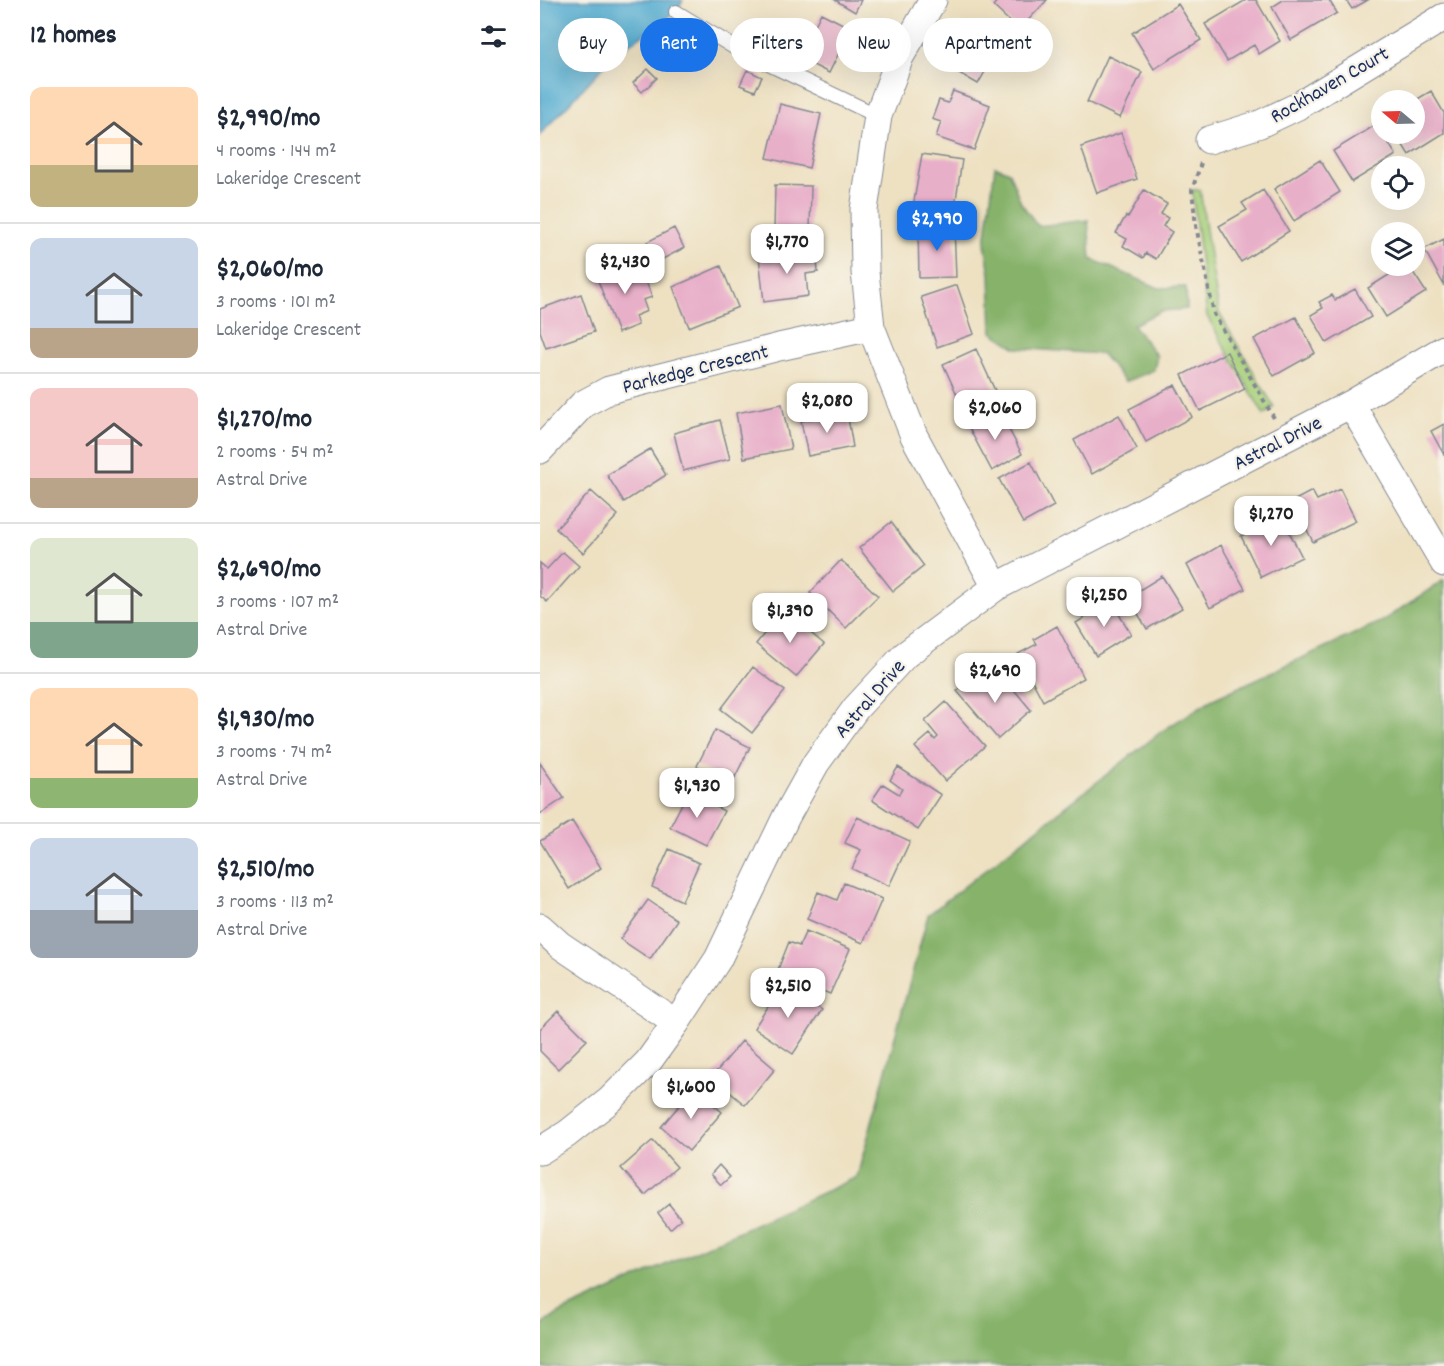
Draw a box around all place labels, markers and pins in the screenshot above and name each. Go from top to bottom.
pin: $2,990 [888,201,986,252]
pin: $1,770 [738,224,836,275]
pin: $2,430 [576,244,674,295]
pin: $2,080 [778,383,876,434]
pin: $2,060 [946,390,1044,441]
pin: $1,270 [1222,496,1320,547]
pin: $1,250 [1055,577,1153,628]
pin: $1,390 [741,593,839,644]
pin: $2,690 [946,653,1044,704]
pin: $1,930 [648,768,746,819]
pin: $2,510 [739,968,837,1019]
pin: $1,600 [642,1069,740,1120]

